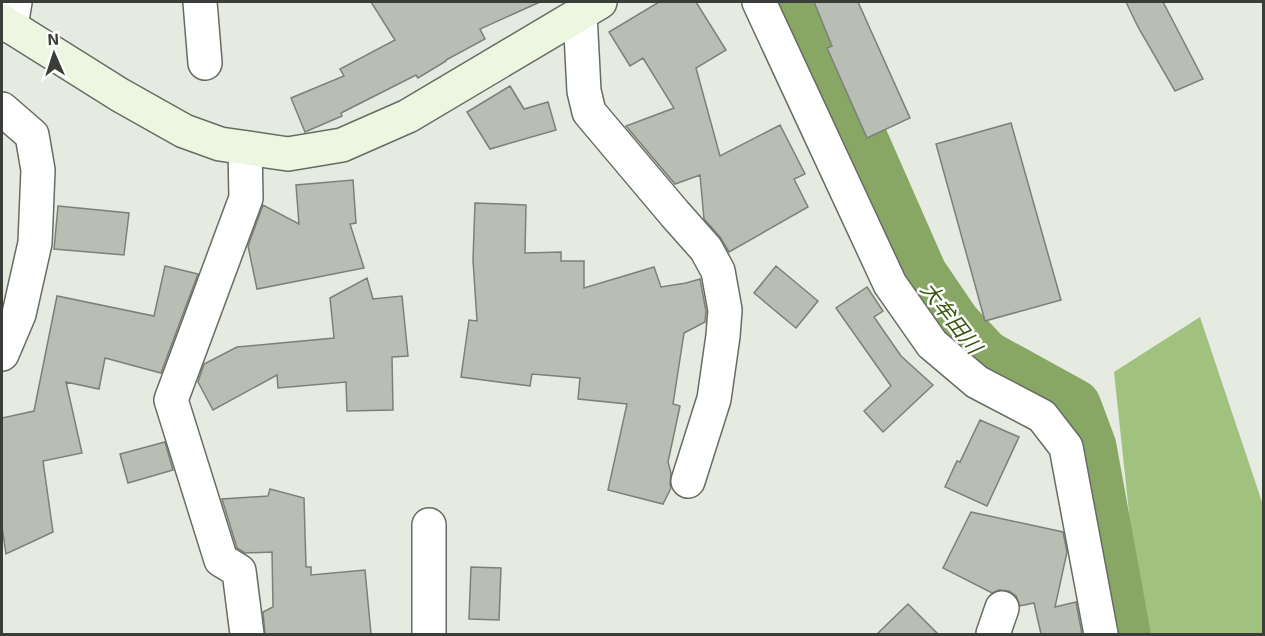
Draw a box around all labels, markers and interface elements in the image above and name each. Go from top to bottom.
north arrow [24,24,84,84]
text: N [47,29,59,48]
water label: 大牟田川 [916,276,989,359]

